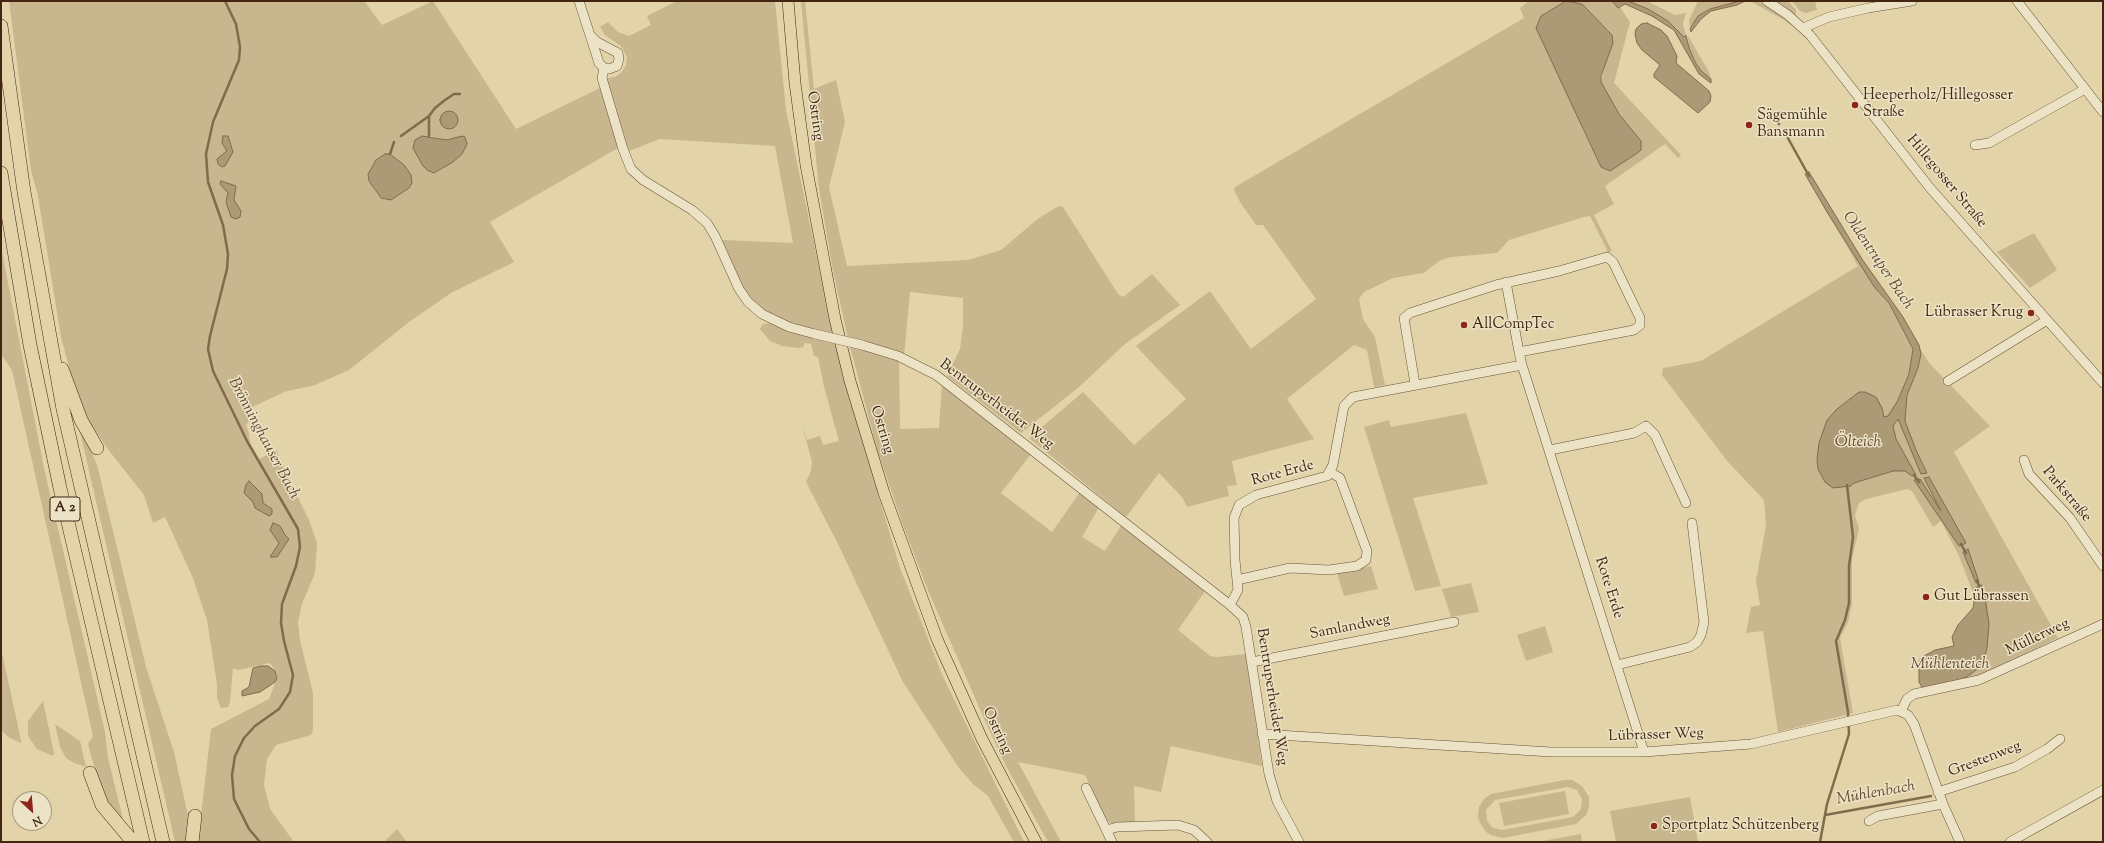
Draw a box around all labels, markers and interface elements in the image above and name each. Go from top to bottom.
place label: Heeperholz/Hillegosser Straße [1863,87,2013,122]
street label: Ostring [802,90,826,142]
marker: Heeperholz/Hillegosser Straße [1850,100,1860,110]
place label: Sägemühle Bansmann [1757,107,1828,142]
marker: Sägemühle Bansmann [1744,120,1754,130]
street label: Hillegosser Straße [1902,132,1990,232]
water label: Oldentruper Bach [1837,208,1917,314]
place label: Lübrasser Krug [1925,304,2023,322]
marker: Lübrasser Krug [2026,308,2036,318]
place label: AllCompTec [1472,316,1555,334]
marker: AllCompTec [1459,320,1469,330]
street label: Bentruperheider Weg [935,356,1057,454]
water label: Brönninghauser Bach [223,375,303,503]
street label: Ostring [865,404,897,456]
water label: Ölteich [1835,433,1881,453]
street label: Rote Erde [1250,457,1316,491]
street label: Parkstraße [2038,463,2094,527]
road number: A 2 [50,497,80,521]
street label: Rote Erde [1590,555,1626,621]
place label: Gut Lübrassen [1934,588,2029,606]
marker: Gut Lübrassen [1921,592,1931,602]
street label: Samlandweg [1308,611,1392,645]
street label: Müllerweg [2003,615,2073,661]
street label: Bentruperheider Weg [1251,627,1291,767]
water label: Mühlenteich [1911,655,1989,675]
street label: Ostring [977,705,1015,757]
street label: Lübrasser Weg [1608,725,1704,747]
street label: Grestenweg [1946,738,2024,782]
water label: Mühlenbach [1835,778,1917,810]
north arrow [12,791,52,831]
text: N [29,812,44,830]
place label: Sportplatz Schützenberg [1662,817,1819,835]
marker: Sportplatz Schützenberg [1649,821,1659,831]

